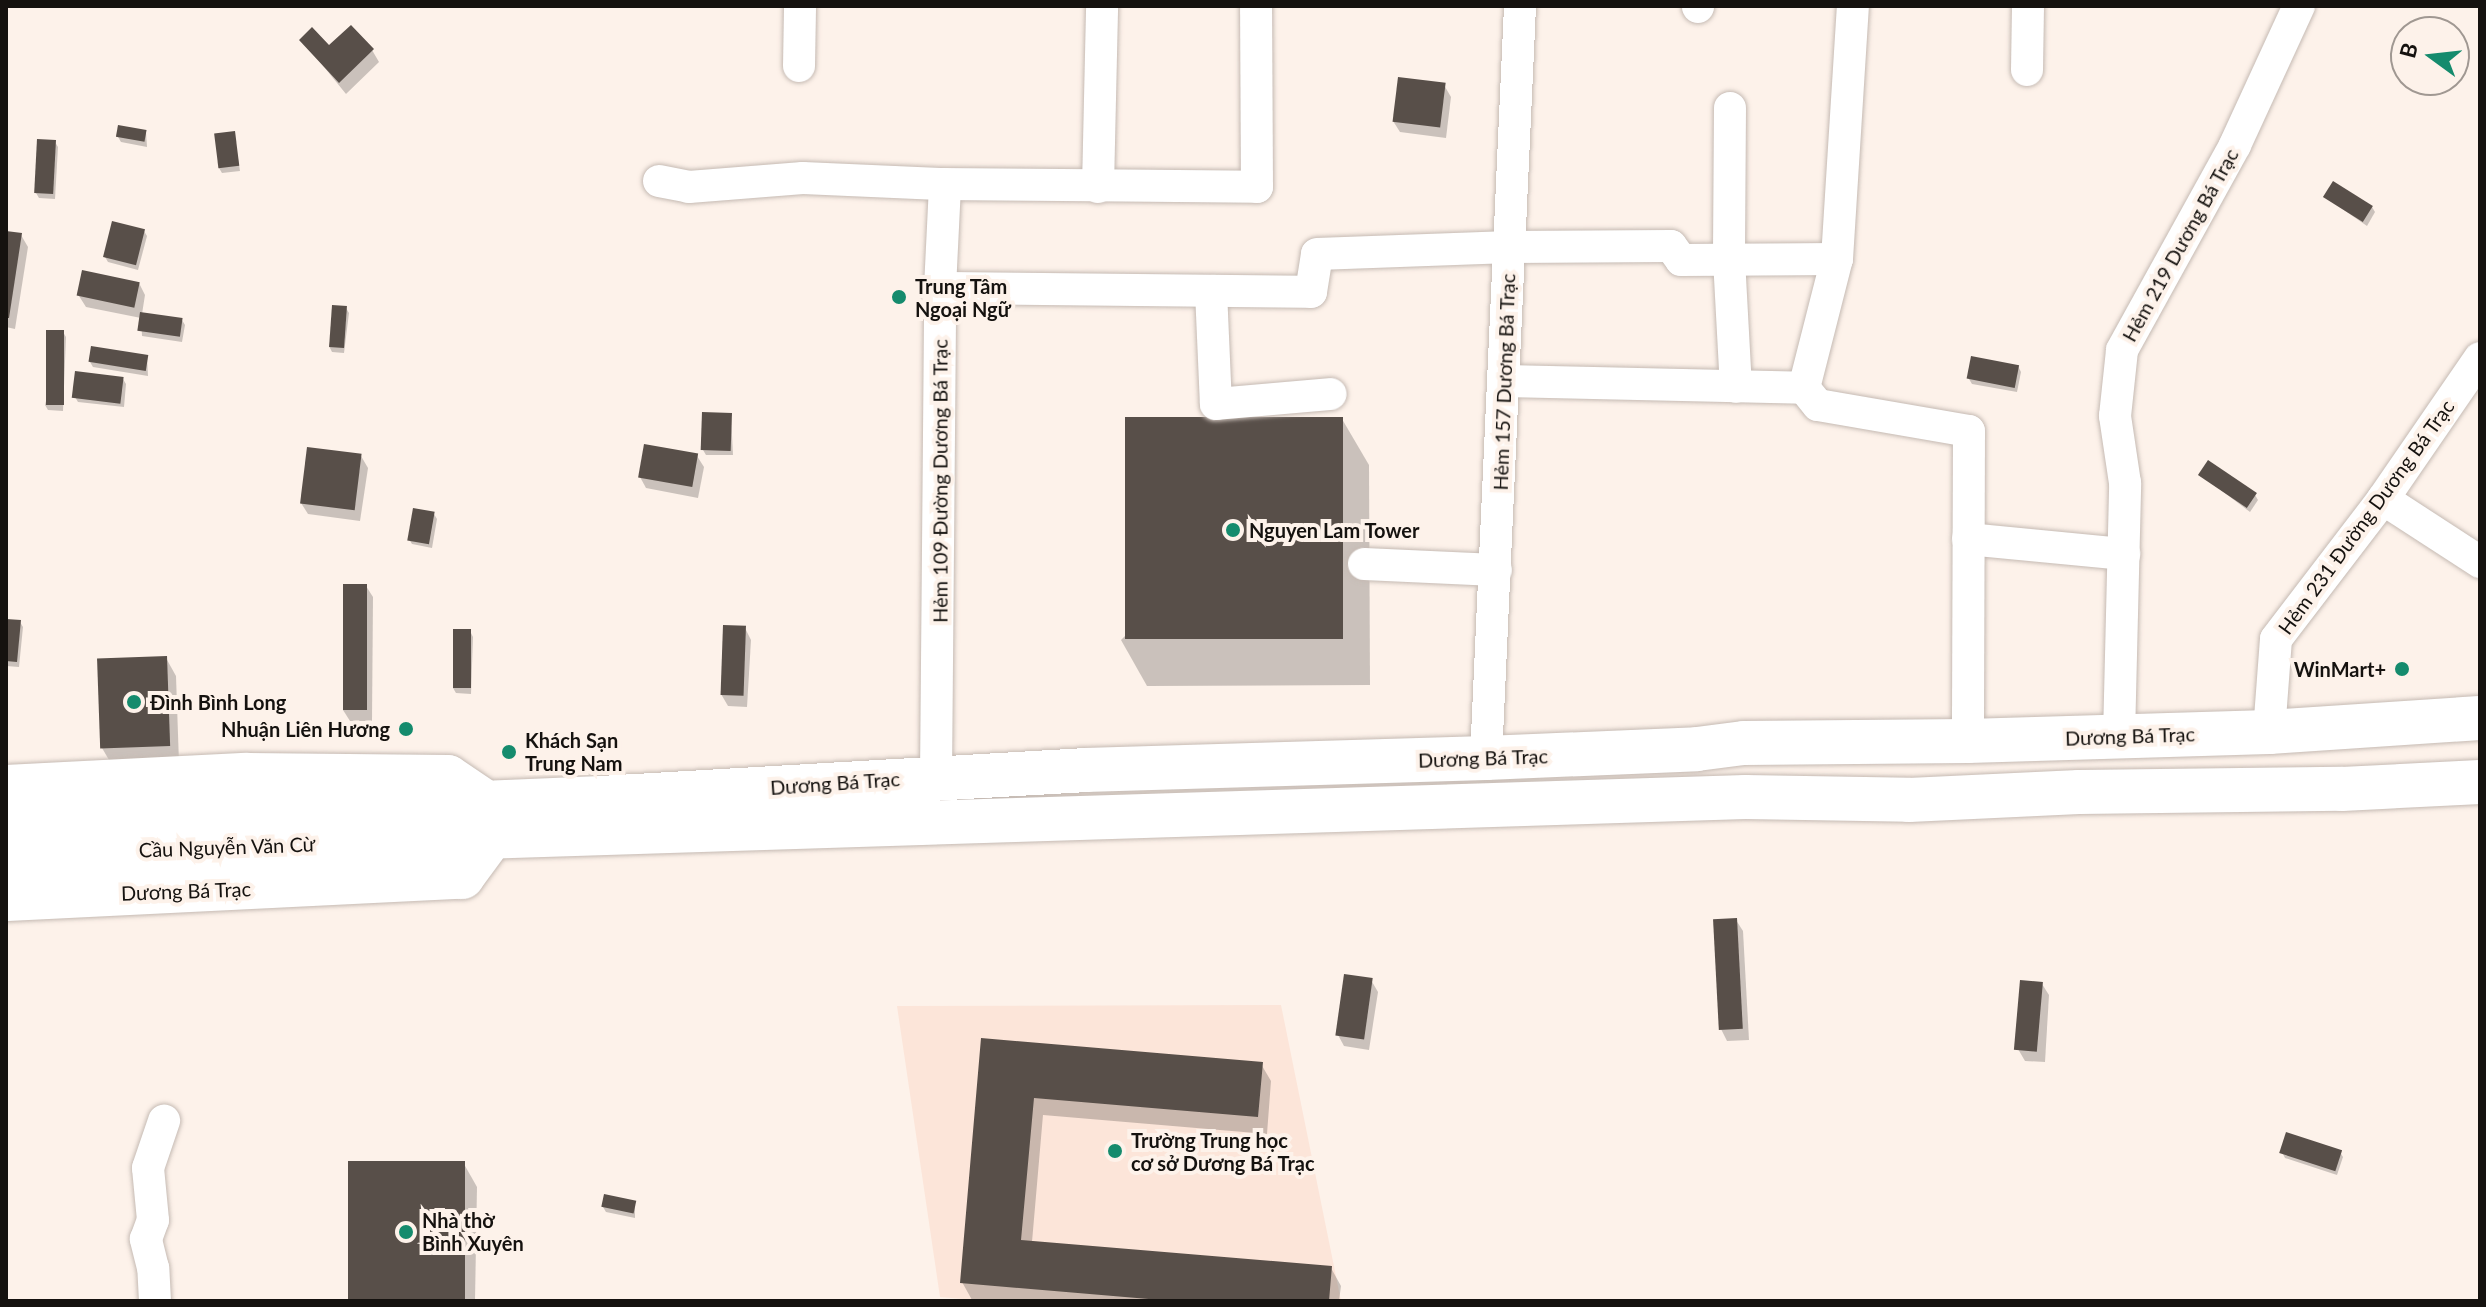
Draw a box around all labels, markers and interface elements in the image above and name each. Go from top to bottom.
north arrow [2390,16,2470,96]
text: B [2393,40,2423,61]
street label: Hẻm 219 Dương Bá Trạc [2117,144,2243,346]
street label: Hẻm 157 Dương Bá Trạc [1488,273,1520,491]
place label: Trung Tâm Ngoại Ngữ [915,274,1011,321]
marker: Trung Tâm Ngoại Ngữ [890,288,908,306]
street label: Hẻm 109 Đường Dương Bá Trạc [928,339,952,623]
street label: Hẻm 231 Đường Dương Bá Trạc [2273,395,2459,639]
place label: Nguyen Lam Tower [1249,518,1420,542]
marker: Nguyen Lam Tower [1224,521,1242,539]
place label: WinMart+ [2294,657,2386,681]
marker: WinMart+ [2393,660,2411,678]
place label: Đình Bình Long [150,690,286,714]
marker: Đình Bình Long [125,693,143,711]
place label: Nhuận Liên Hương [221,717,390,741]
marker: Nhuận Liên Hương [397,720,415,738]
street label: Dương Bá Trạc [2064,722,2196,750]
place label: Khách Sạn Trung Nam [525,728,622,775]
marker: Khách Sạn Trung Nam [500,743,518,761]
street label: Dương Bá Trạc [1417,744,1549,772]
street label: Dương Bá Trạc [769,766,901,800]
street label: Cầu Nguyễn Văn Cừ [138,832,316,862]
street label: Dương Bá Trạc [120,877,252,905]
place label: Trường Trung học cơ sở Dương Bá Trạc [1131,1128,1316,1175]
marker: Trường Trung học cơ sở Dương Bá Trạc [1106,1142,1124,1160]
place label: Nhà thờ Bình Xuyên [422,1208,524,1255]
marker: Nhà thờ Bình Xuyên [397,1223,415,1241]

